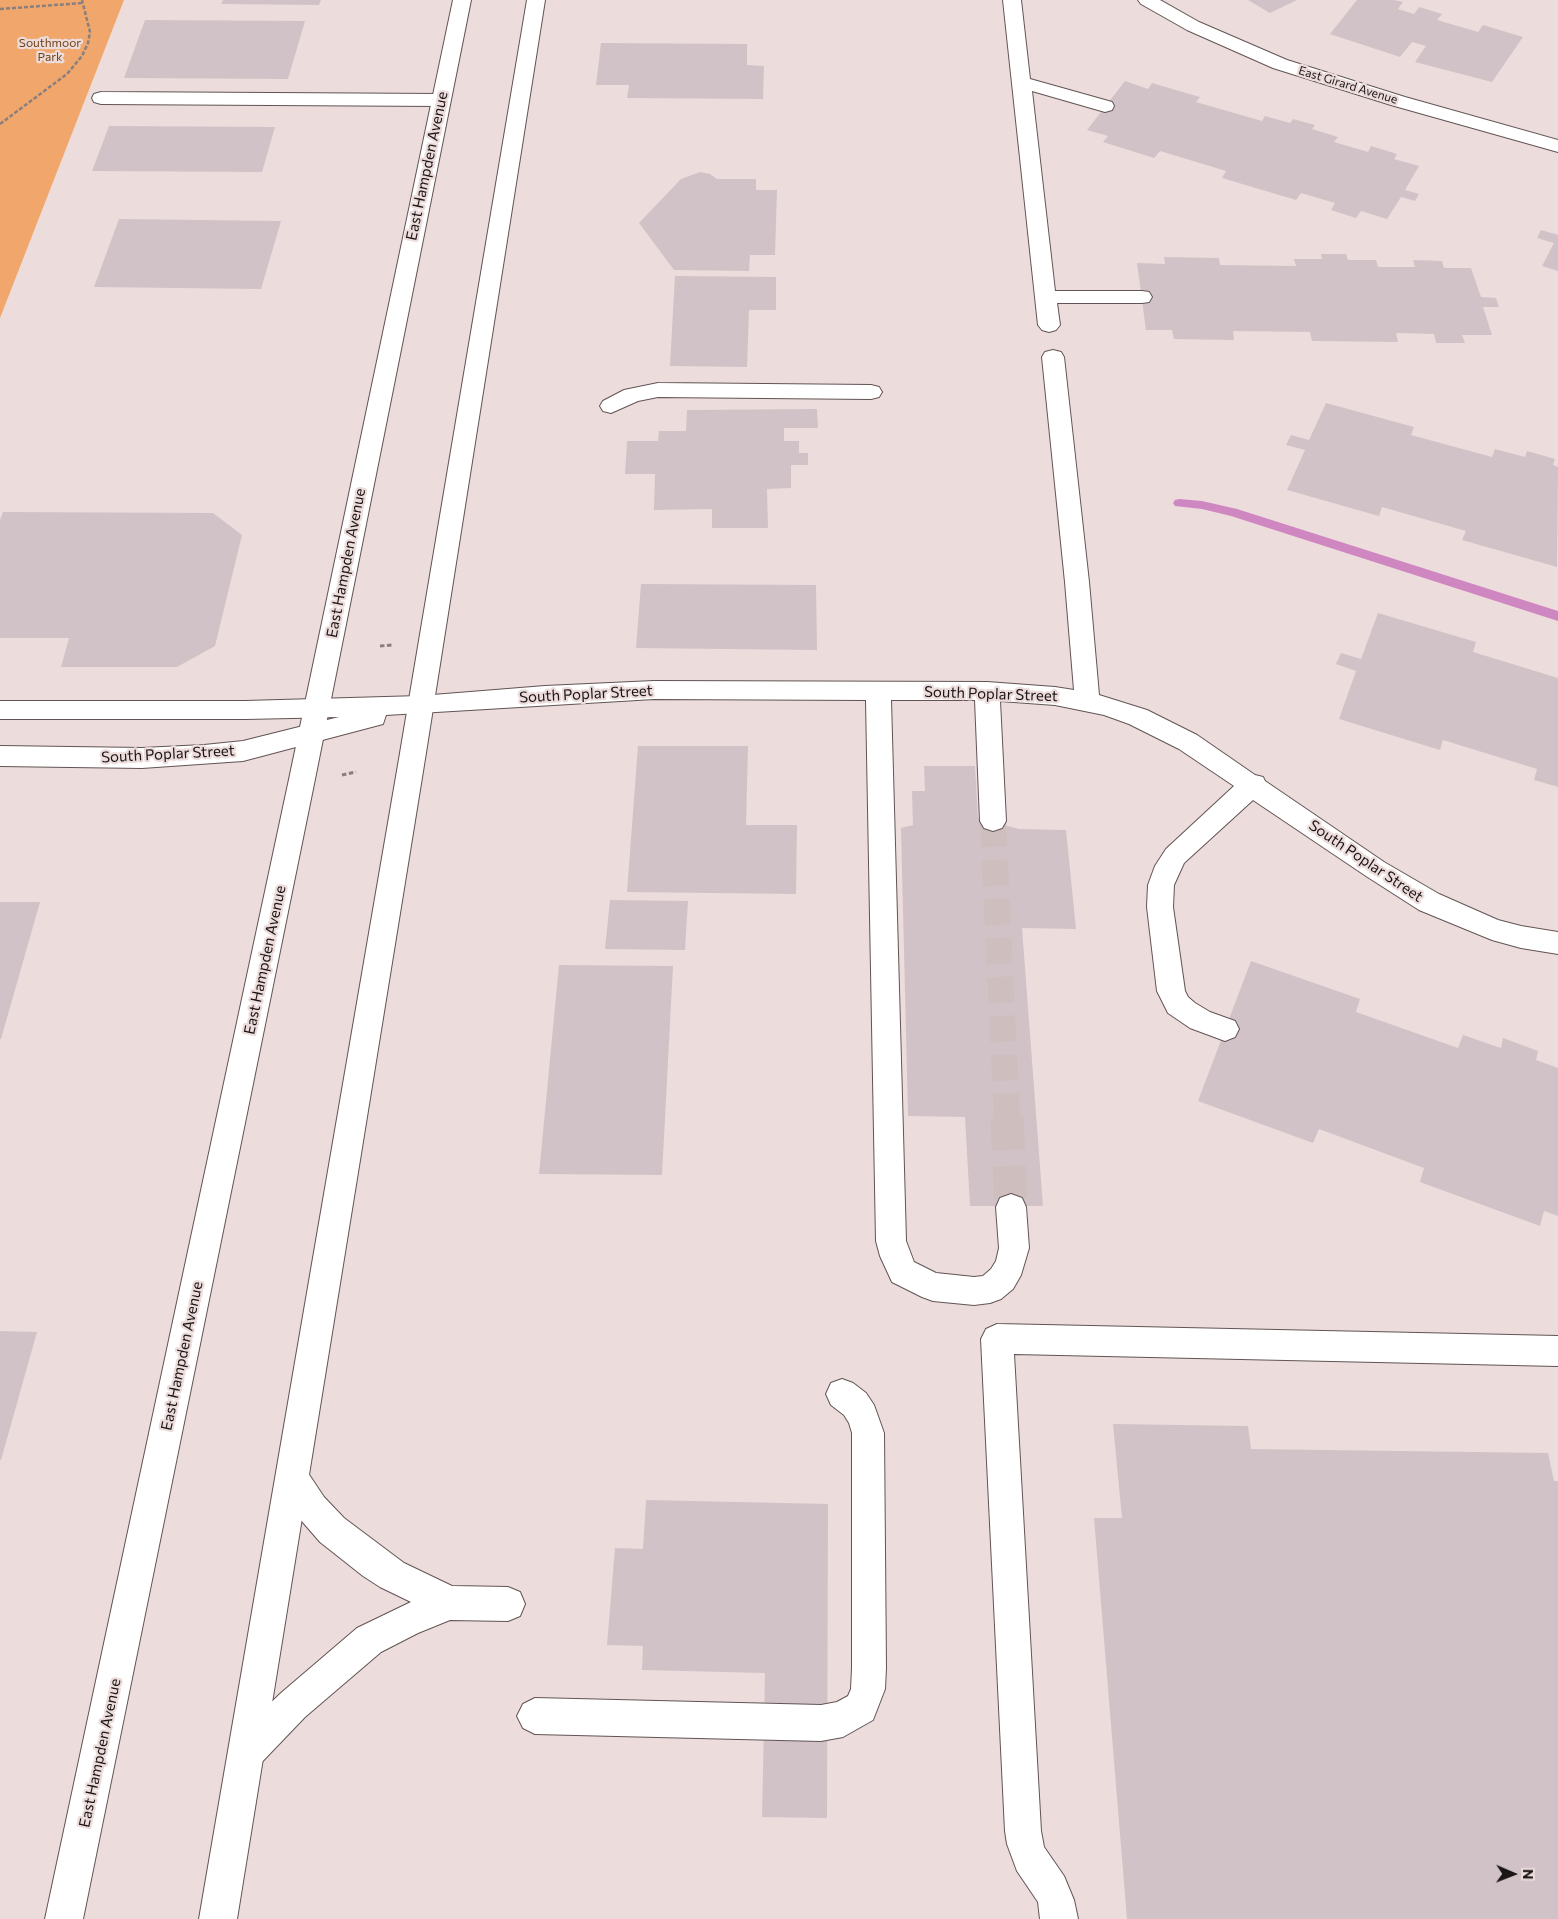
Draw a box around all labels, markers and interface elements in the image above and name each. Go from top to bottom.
park label: Southmoor Park [19,36,81,64]
street label: East Girard Avenue [1297,63,1399,107]
street label: East Hampden Avenue [402,90,452,242]
street label: East Hampden Avenue [323,487,369,639]
street label: South Poplar Street [519,682,653,706]
street label: South Poplar Street [924,683,1058,705]
street label: South Poplar Street [101,742,235,766]
street label: South Poplar Street [1306,816,1426,906]
street label: East Hampden Avenue [240,884,290,1036]
street label: East Hampden Avenue [157,1280,207,1432]
street label: East Hampden Avenue [75,1677,125,1829]
north arrow [1488,1849,1538,1899]
text: N [1520,1869,1537,1880]

